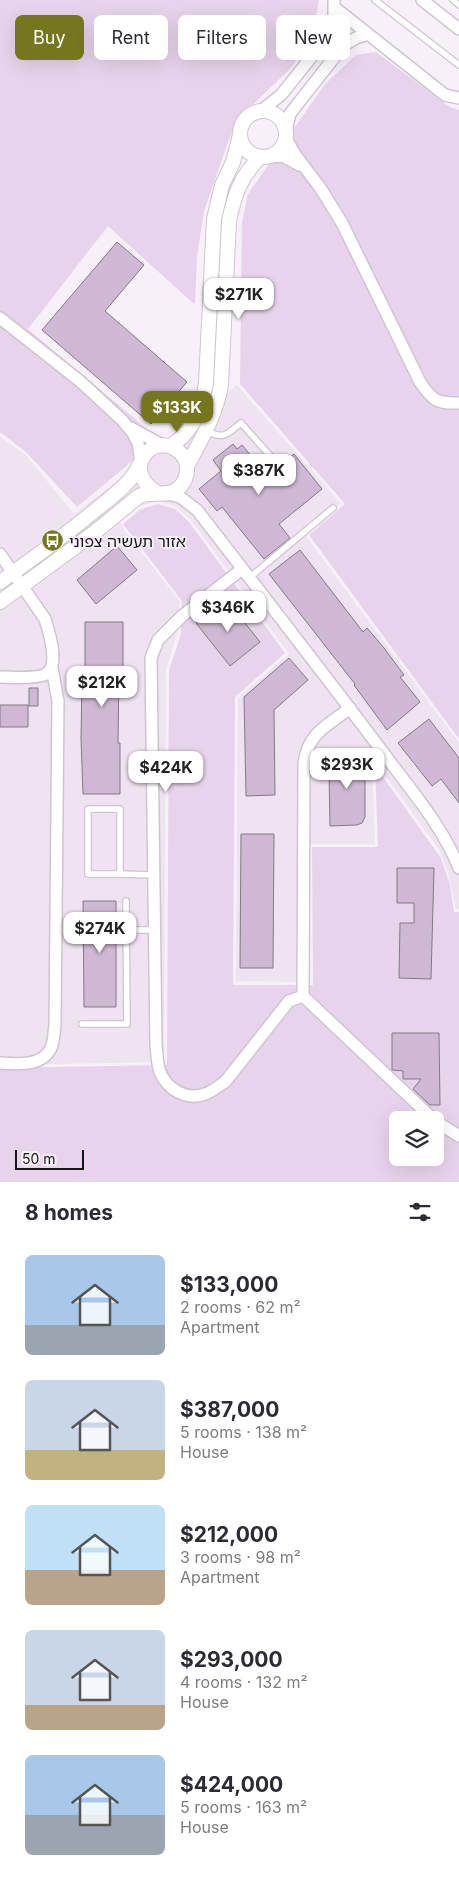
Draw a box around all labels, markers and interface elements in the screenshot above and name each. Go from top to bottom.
chip: Buy [15,15,84,60]
chip: Rent [94,15,168,60]
chip: Filters [178,15,266,60]
chip: New [276,15,350,60]
pin: $271K [204,278,274,320]
text: $271K [215,284,263,304]
pin: $133K [142,390,212,433]
text: $133K [152,397,202,417]
pin: $387K [224,454,294,496]
text: $387K [233,460,285,480]
bus stop icon: אזור תעשיה צפוני [41,529,65,553]
place label: אזור תעשיה צפוני [69,531,186,551]
pin: $346K [193,590,263,633]
text: $346K [201,597,255,617]
pin: $212K [67,666,137,708]
text: $212K [77,672,127,692]
pin: $293K [312,748,382,790]
pin: $424K [131,750,201,793]
text: $293K [321,754,373,774]
text: $424K [139,757,193,777]
pin: $274K [65,912,135,954]
text: $274K [74,918,126,938]
map controls [389,1111,444,1166]
button: layers [389,1111,444,1166]
scale bar [15,1147,84,1170]
text: 50 m [22,1150,56,1167]
icon: filters [406,1198,434,1226]
text: 8 homes [25,1200,113,1225]
text: $133,000 [180,1272,278,1297]
icon: home [65,1275,125,1335]
text: 2 rooms · 62 m² [180,1297,301,1317]
text: Apartment [180,1317,260,1337]
text: $387,000 [180,1397,279,1422]
icon: home [65,1400,125,1460]
text: 5 rooms · 138 m² [180,1422,307,1442]
text: House [180,1442,229,1462]
text: $212,000 [180,1522,278,1547]
icon: home [65,1525,125,1585]
text: 3 rooms · 98 m² [180,1547,301,1567]
text: Apartment [180,1567,260,1587]
text: $293,000 [180,1647,283,1672]
icon: home [65,1650,125,1710]
text: 4 rooms · 132 m² [180,1672,308,1692]
text: House [180,1692,229,1712]
text: $424,000 [180,1772,283,1797]
icon: home [65,1775,125,1835]
text: 5 rooms · 163 m² [180,1797,307,1817]
text: House [180,1817,229,1837]

